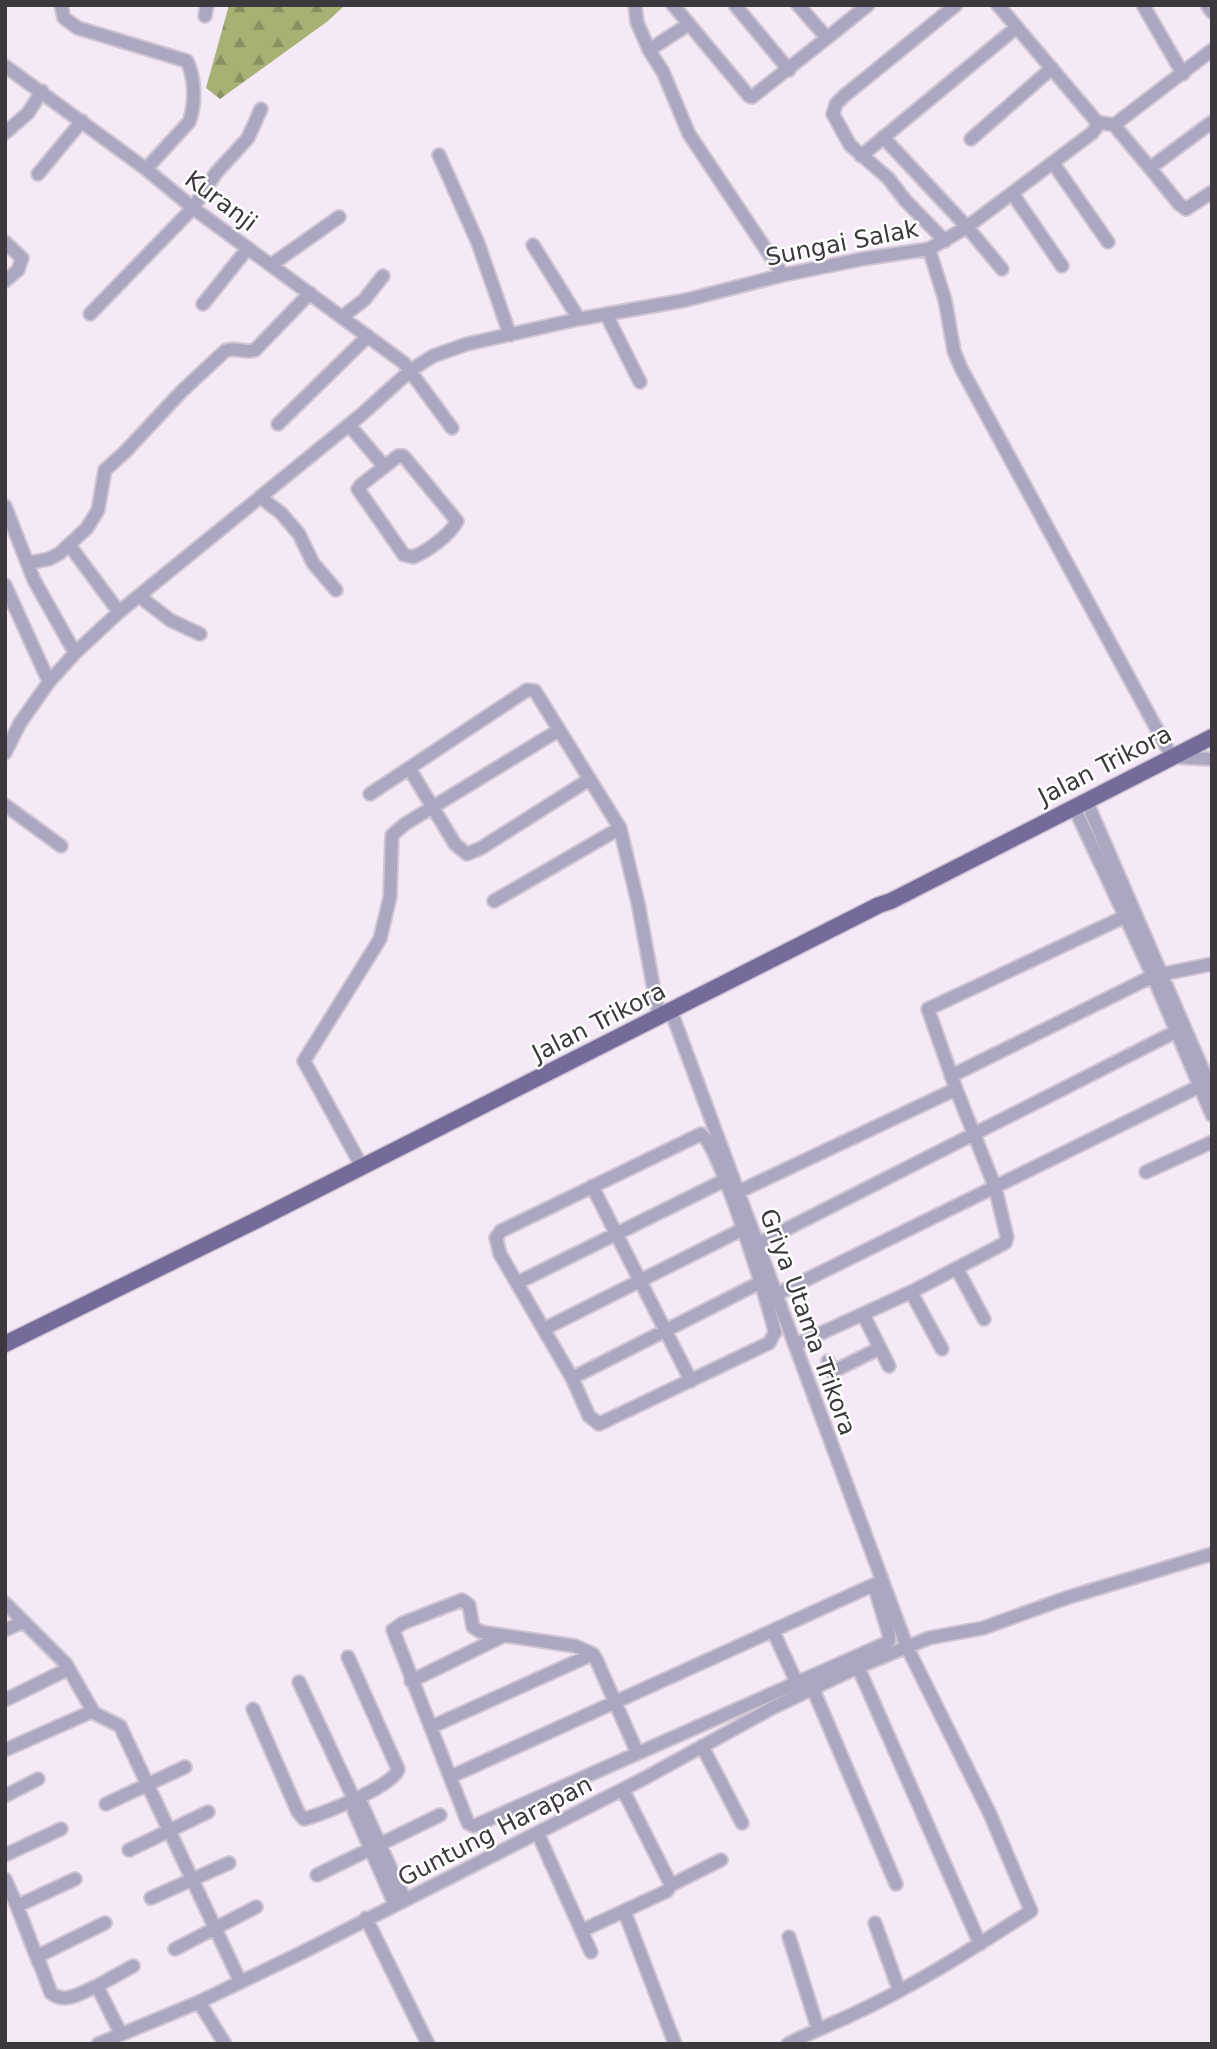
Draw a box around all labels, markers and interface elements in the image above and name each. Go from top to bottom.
street label: Kuranji [179,165,263,237]
street label: Sungai Salak [763,214,921,272]
street label: Jalan Trikora [1032,719,1176,812]
street label: Jalan Trikora [526,976,670,1069]
street label: Griya Utama Trikora [754,1205,862,1439]
street label: Guntung Harapan [393,1770,597,1892]

